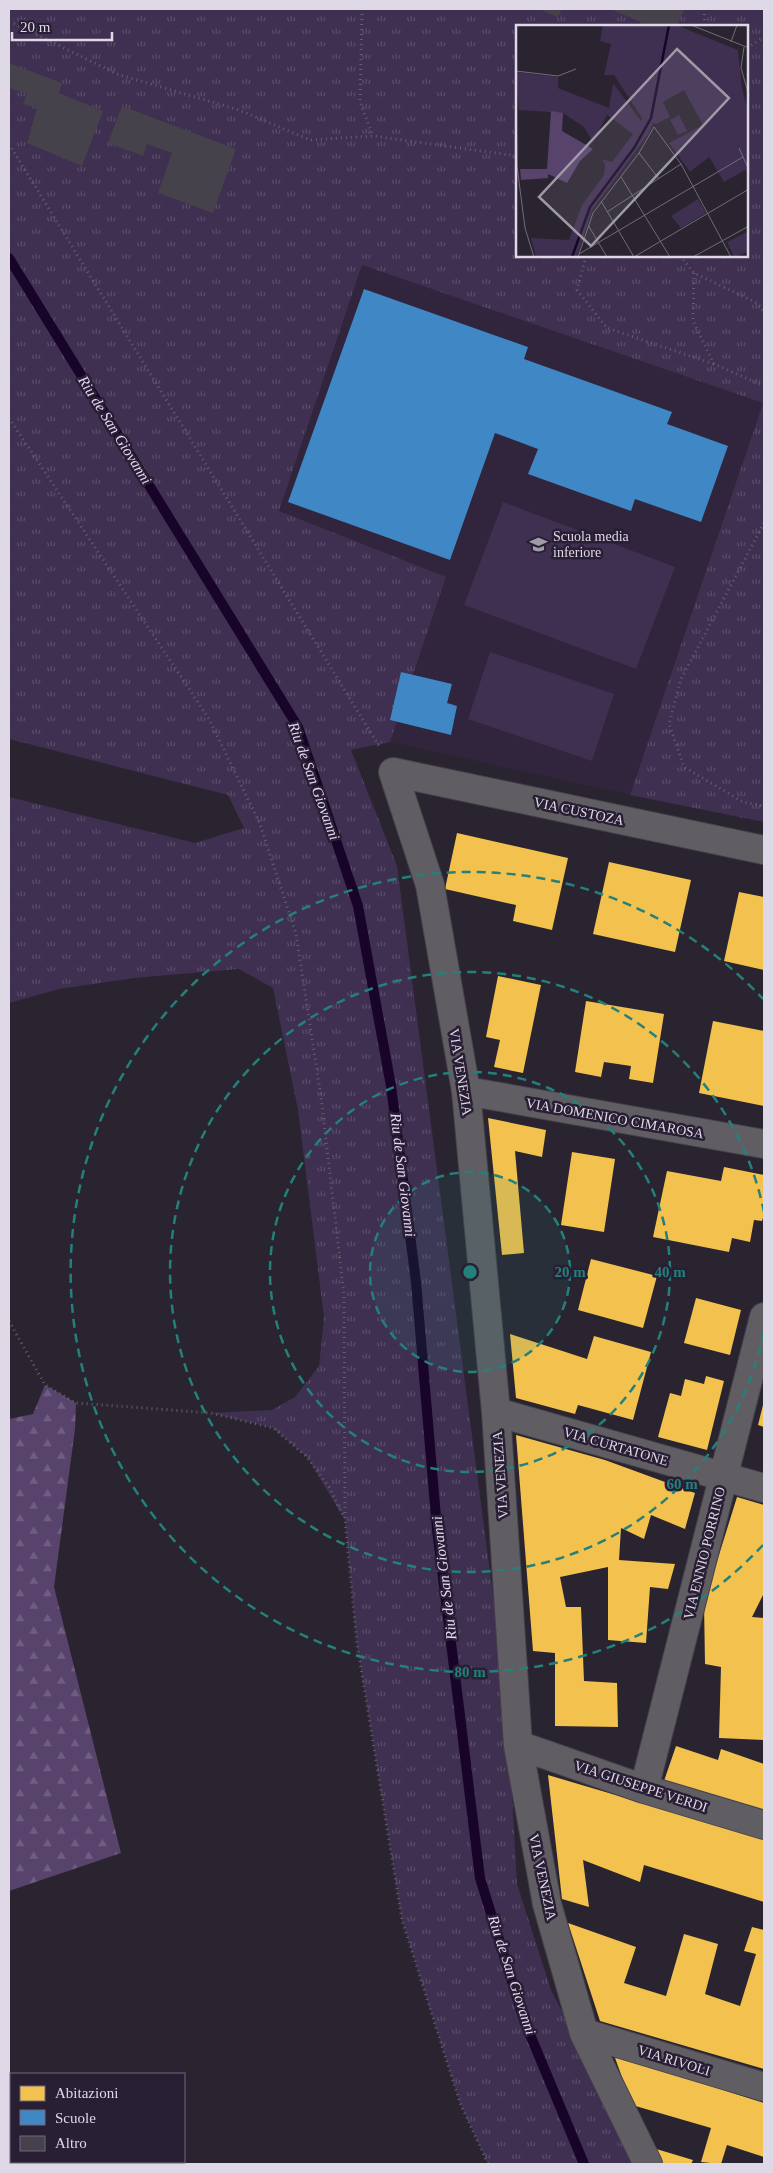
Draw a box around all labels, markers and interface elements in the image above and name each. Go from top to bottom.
scale bar [12,10,112,42]
text: 20 m [20,19,51,35]
inset map [516,25,748,258]
water label: Riu de San Giovanni [75,372,155,487]
place label: Scuola media inferiore [553,529,630,560]
school or university icon: Scuola media inferiore [529,534,549,554]
water label: Riu de San Giovanni [285,719,343,842]
street label: VIA CUSTOZA [532,795,626,829]
street label: VIA VENEZIA [446,1027,475,1118]
street label: VIA DOMENICO CIMAROSA [525,1095,706,1142]
water label: Riu de San Giovanni [387,1111,419,1238]
centre of rings [461,1263,479,1281]
text: 20 m [554,1264,586,1280]
text: 40 m [654,1264,686,1280]
street label: VIA CURTATONE [562,1424,670,1469]
street label: VIA VENEZIA [490,1430,511,1519]
text: 60 m [666,1476,698,1492]
street label: VIA ENNIO PORRINO [681,1485,728,1621]
water label: Riu de San Giovanni [428,1515,460,1642]
text: 80 m [454,1664,486,1680]
street label: VIA GIUSEPPE VERDI [572,1758,710,1815]
street label: VIA VENEZIA [526,1832,559,1923]
water label: Riu de San Giovanni [485,1912,539,2037]
street label: VIA RIVOLI [636,2042,712,2079]
legend [10,2073,185,2163]
text: Abitazioni [55,2085,118,2101]
text: Scuole [55,2110,96,2126]
text: Altro [55,2135,87,2151]

